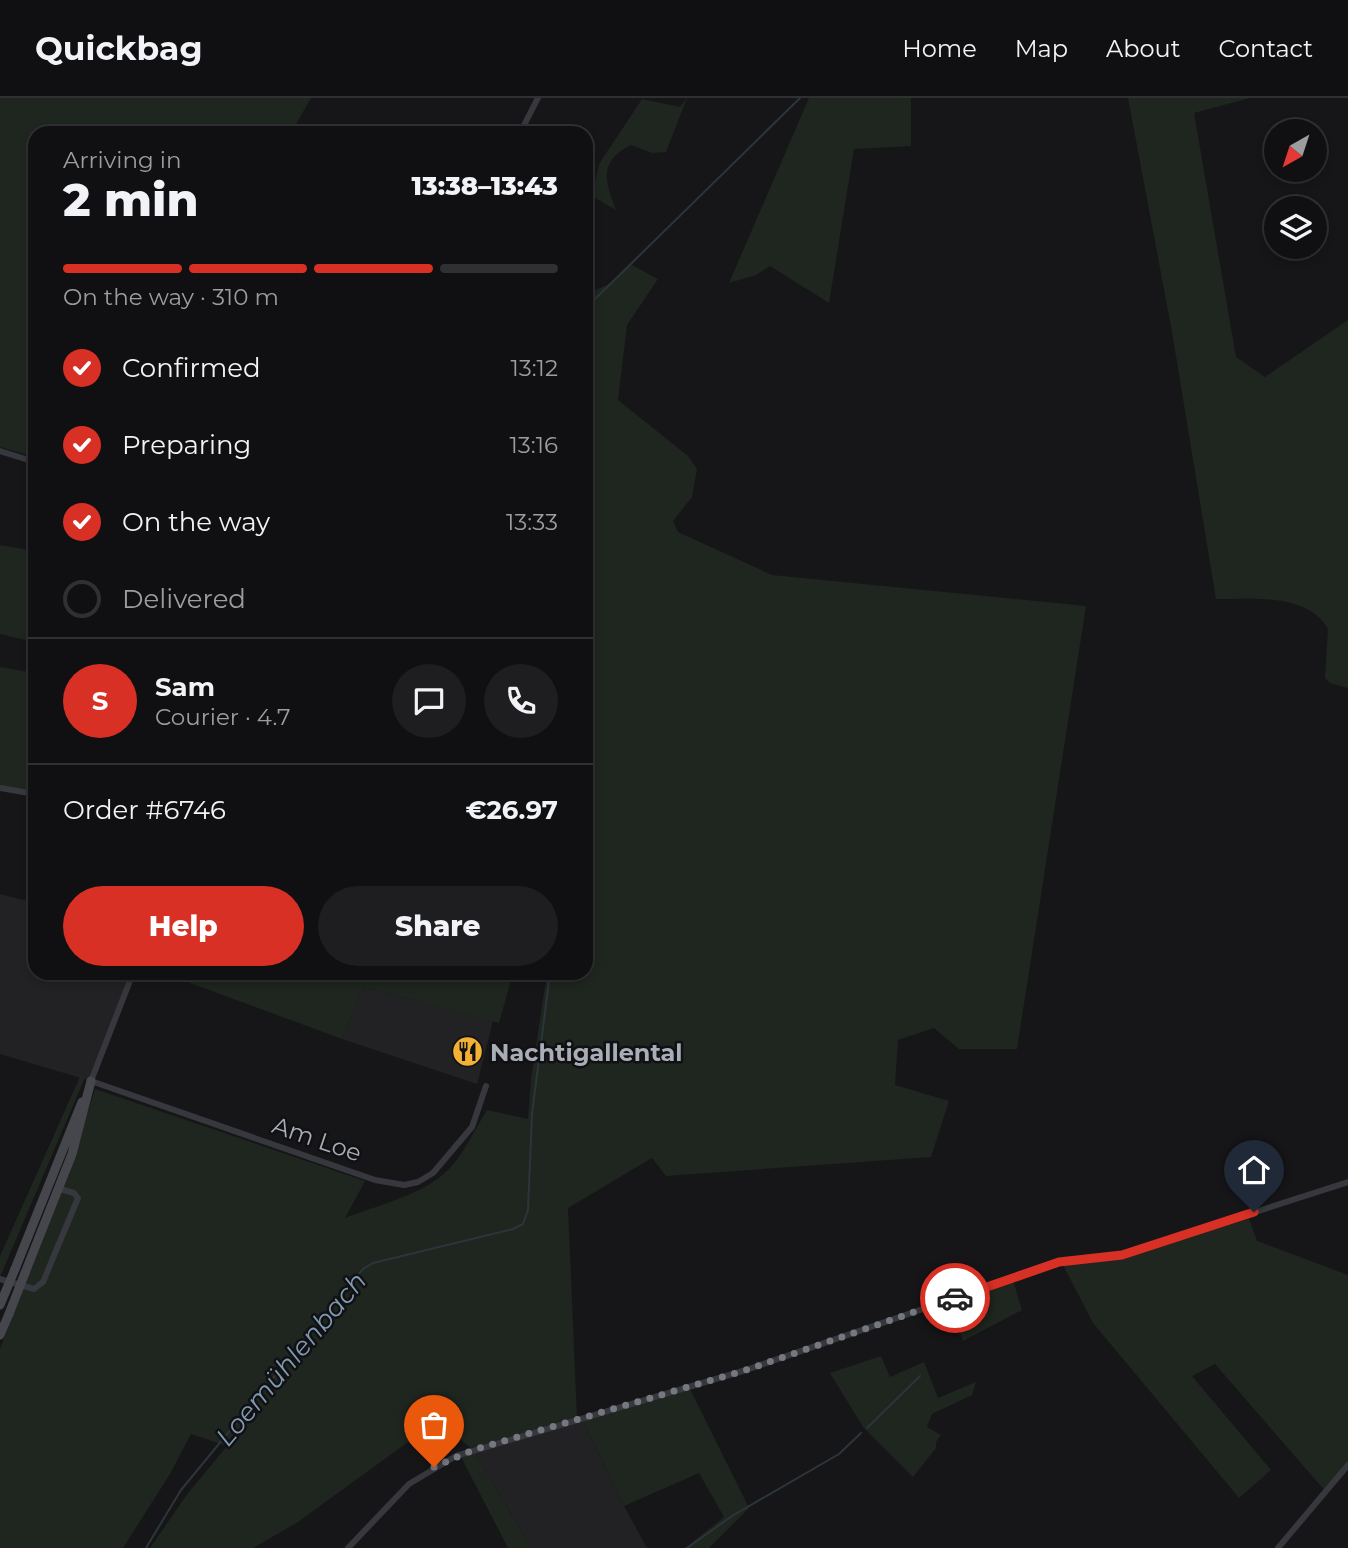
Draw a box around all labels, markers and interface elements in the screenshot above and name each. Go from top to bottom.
text: Quickbag [35,28,203,68]
text: Home [902,34,977,63]
text: Map [1015,34,1068,63]
text: About [1106,34,1180,63]
text: Contact [1218,34,1313,63]
north arrow [1264,119,1326,182]
map controls [1264,119,1327,259]
text: Arriving in [63,146,182,174]
text: 13:38–13:43 [412,170,558,202]
text: 2 min [63,171,198,228]
button: layers [1264,196,1327,259]
text: On the way · 310 m [63,283,279,311]
icon: check [63,349,101,387]
text: Confirmed [122,352,261,384]
text: 13:12 [510,354,558,382]
icon: check [63,426,101,464]
text: Preparing [122,429,251,461]
text: 13:16 [510,431,558,459]
icon: check [63,503,101,541]
text: On the way [122,506,270,538]
text: 13:33 [506,508,558,536]
text: Delivered [122,583,246,615]
button: chat [392,664,466,738]
button: phone [484,664,558,738]
text: Sam [155,671,215,703]
text: S [92,685,108,717]
text: Courier · 4.7 [155,703,291,731]
text: Order #6746 [63,794,226,826]
text: €26.97 [465,794,558,826]
button: Help [63,886,304,966]
button: Share [318,886,558,966]
restaurant icon: Nachtigallental [450,1035,484,1069]
place label: Nachtigallental [490,1038,682,1067]
street label: Am Loe [269,1110,365,1168]
pin [1224,1140,1284,1212]
icon: home [1235,1151,1273,1189]
courier [920,1263,990,1333]
water label: Loemühlenbach [209,1265,373,1453]
icon: car [936,1279,974,1317]
pin [404,1395,464,1467]
icon: bag [415,1406,453,1444]

